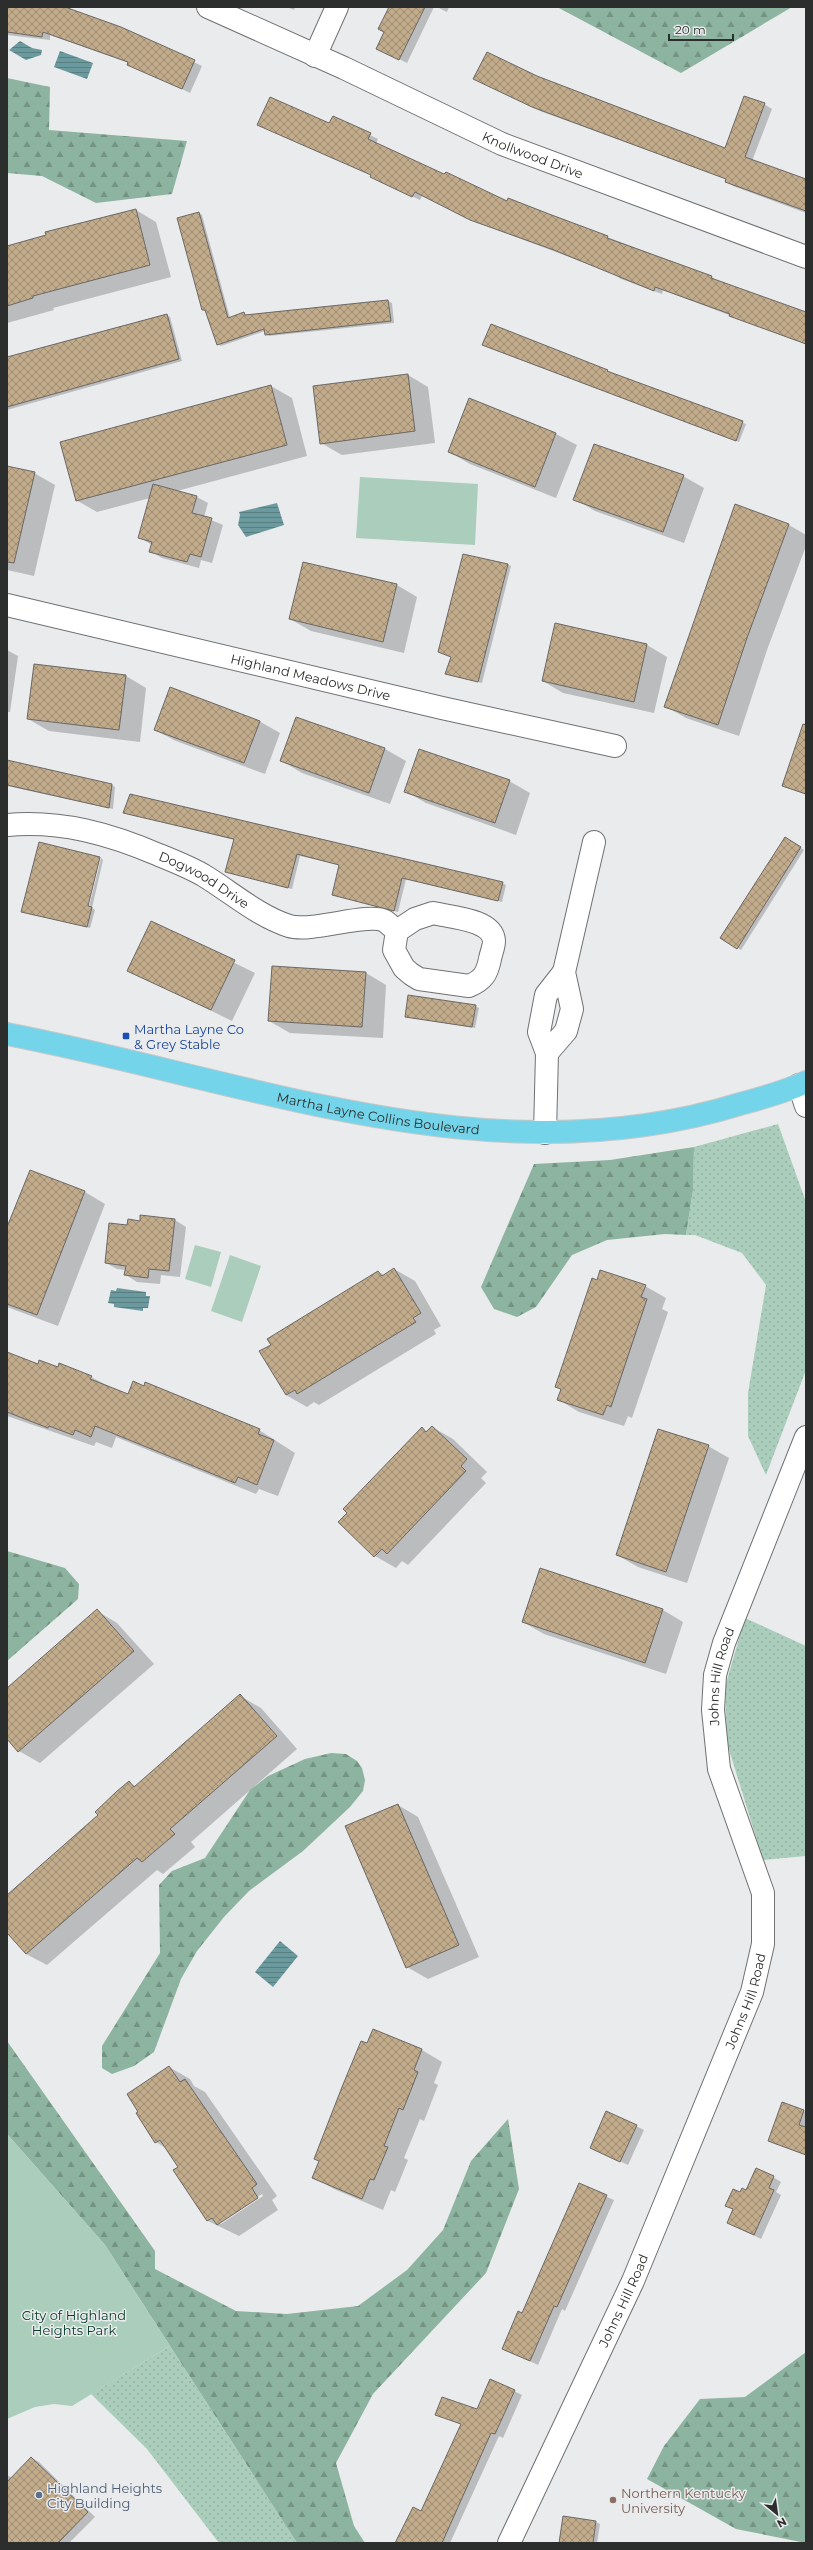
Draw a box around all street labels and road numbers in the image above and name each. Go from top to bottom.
street label: Knollwood Drive [480,128,586,182]
street label: Highland Meadows Drive [229,650,392,704]
street label: Dogwood Drive [157,848,252,912]
street label: Martha Layne Collins Boulevard [275,1089,480,1138]
street label: Johns Hill Road [705,1625,738,1728]
street label: Johns Hill Road [721,1951,769,2052]
street label: Johns Hill Road [594,2252,651,2351]

